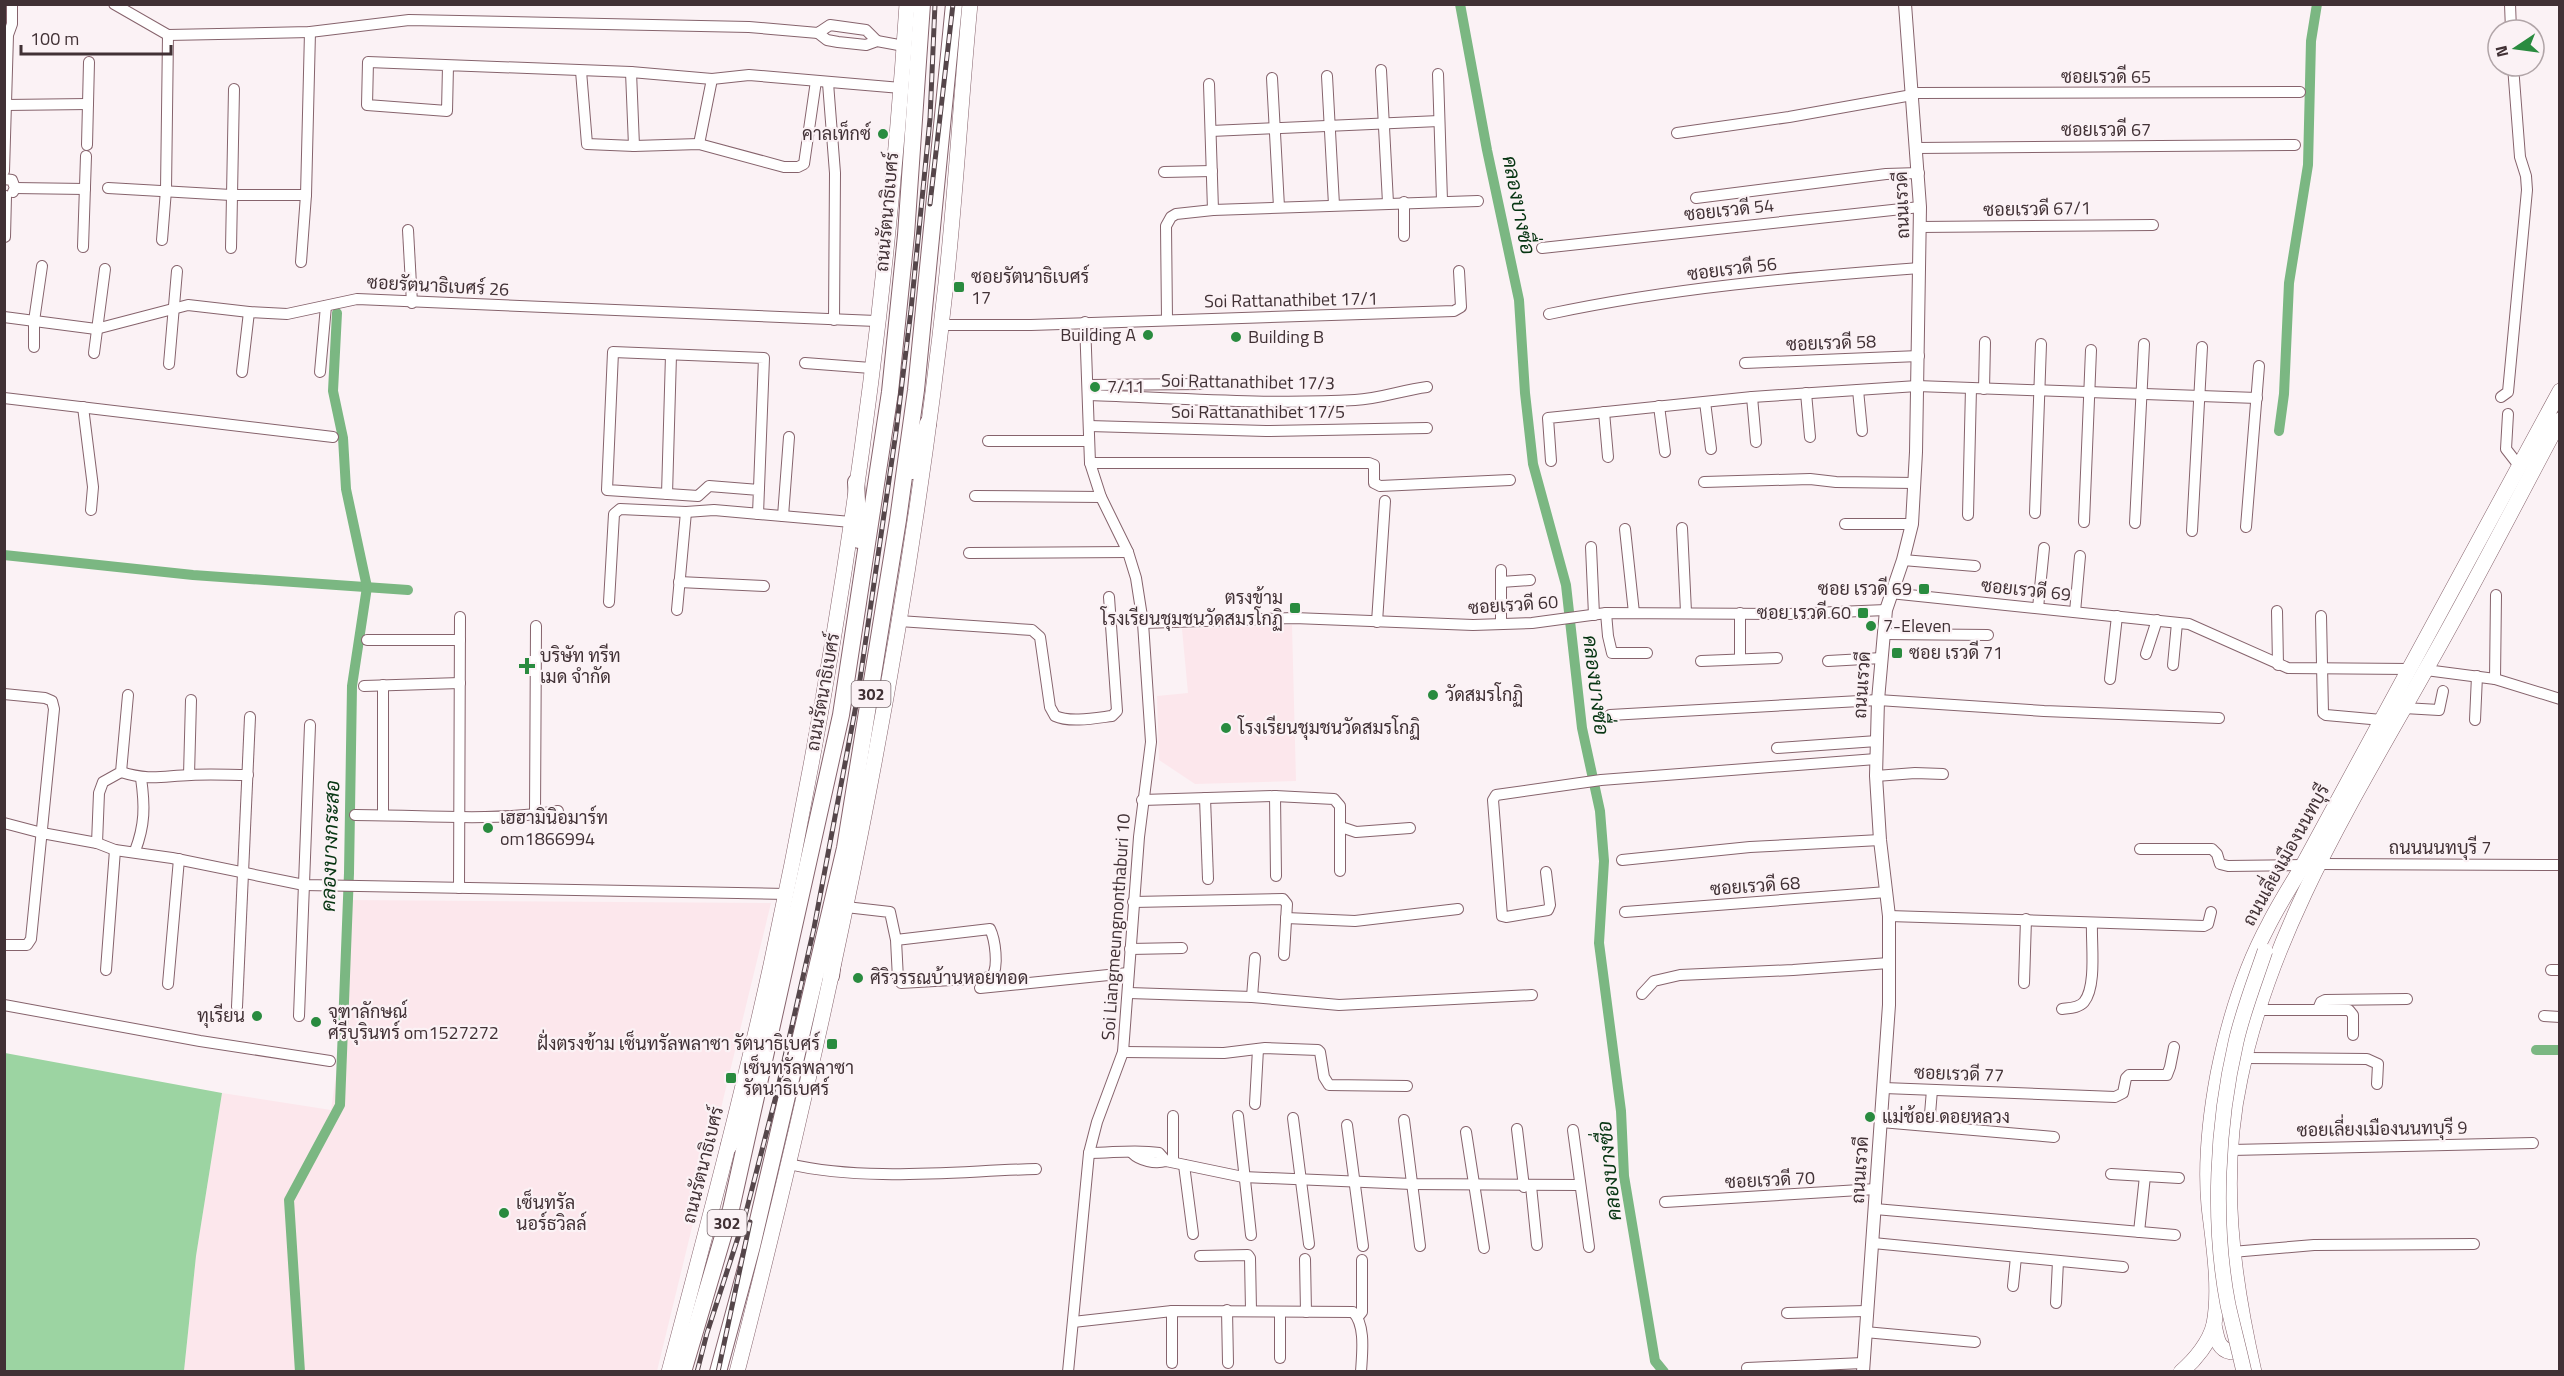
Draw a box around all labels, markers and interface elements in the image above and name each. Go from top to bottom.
scale bar [21,18,171,56]
north arrow [2486,18,2546,78]
text: 100 m [30,25,79,52]
text: N [2488,43,2514,59]
street label: ซอยเรวดี 65 [2061,63,2151,90]
street label: ซอยเรวดี 67 [2061,116,2151,143]
place label: คาลเท็กซ์ [802,120,871,147]
marker: คาลเท็กซ์ [876,127,890,141]
street label: ถนนรัตนาธิเบศร์ [868,151,905,273]
water label: คลองบางซื่อ [1495,153,1545,257]
street label: ถนนเรวดี [1887,171,1916,239]
street label: ซอยเรวดี 54 [1683,191,1775,228]
street label: ซอยเรวดี 67/1 [1983,194,2091,223]
street label: ซอยเรวดี 56 [1686,250,1778,287]
place label: ซอยรัตนาธิเบศร์ 17 [971,263,1090,311]
street label: ซอยรัตนาธิเบศร์ 26 [366,268,510,303]
marker: ซอยรัตนาธิเบศร์ 17 [952,280,966,294]
street label: Soi Rattanathibet 17/1 [1204,284,1378,315]
place label: Building A [1060,321,1136,348]
place label: Building B [1248,323,1324,350]
street label: ซอยเรวดี 58 [1785,327,1877,358]
marker: Building A [1141,328,1155,342]
marker: Building B [1229,330,1243,344]
street label: Soi Rattanathibet 17/3 [1161,366,1335,397]
place label: 7/11 [1107,373,1145,400]
marker: 7/11 [1088,380,1102,394]
street label: Soi Rattanathibet 17/5 [1171,398,1345,425]
street label: ซอยเรวดี 69 [1980,571,2072,608]
place label: ซอย เรวดี 69 [1818,575,1912,602]
marker: ซอย เรวดี 69 [1917,582,1931,596]
place label: ตรงข้าม โรงเรียนชุมชนวัดสมรโกฏิ [1100,584,1283,632]
street label: ซอยเรวดี 60 [1467,588,1559,621]
place label: ซอย เรวดี 60 [1757,599,1851,626]
marker: ตรงข้าม โรงเรียนชุมชนวัดสมรโกฏิ [1288,601,1302,615]
marker: ซอย เรวดี 60 [1856,606,1870,620]
place label: 7-Eleven [1883,612,1951,639]
marker: 7-Eleven [1864,619,1878,633]
street label: ถนนรัตนาธิเบศร์ [799,630,846,753]
water label: คลองบางซื่อ [1575,633,1619,737]
place label: ซอย เรวดี 71 [1909,639,2003,666]
place label: บริษัท ทรีท เมด จำกัด [540,642,621,690]
marker: ซอย เรวดี 71 [1890,646,1904,660]
street label: ถนนเรวดี [1846,650,1877,720]
marker: บริษัท ทรีท เมด จำกัด [518,657,536,675]
road number: 302 [852,681,890,707]
place label: วัดสมรโกฏิ [1445,681,1523,708]
marker: วัดสมรโกฏิ [1426,688,1440,702]
place label: โรงเรียนชุมชนวัดสมรโกฏิ [1237,714,1420,741]
marker: โรงเรียนชุมชนวัดสมรโกฏิ [1219,721,1233,735]
street label: ถนนเลี่ยงเมืองนนทบุรี [2234,778,2336,931]
water label: คลองบางกระสอ [312,780,347,912]
place label: เฮฮามินิอมาร์ท om1866994 [500,804,608,852]
street label: Soi Liangmeungnonthaburi 10 [1094,813,1137,1041]
marker: เฮฮามินิอมาร์ท om1866994 [481,821,495,835]
street label: ถนนนนทบุรี 7 [2389,834,2491,861]
street label: ซอยเรวดี 68 [1709,869,1801,902]
place label: ศิริวรรณบ้านหอยทอด [870,964,1028,991]
marker: ศิริวรรณบ้านหอยทอด [851,971,865,985]
place label: จุฑาลักษณ์ ศรีบุรินทร์ om1527272 [328,998,499,1046]
place label: ทุเรียน [197,1002,245,1029]
marker: ทุเรียน [250,1009,264,1023]
marker: จุฑาลักษณ์ ศรีบุรินทร์ om1527272 [309,1015,323,1029]
place label: ฝั่งตรงข้าม เซ็นทรัลพลาซา รัตนาธิเบศร์ [537,1029,820,1057]
marker: ฝั่งตรงข้าม เซ็นทรัลพลาซา รัตนาธิเบศร์ [825,1037,839,1051]
place label: เซ็นทรัลพลาซา รัตนาธิเบศร์ [743,1054,854,1102]
street label: ซอยเรวดี 77 [1913,1058,2005,1089]
marker: เซ็นทรัลพลาซา รัตนาธิเบศร์ [724,1071,738,1085]
street label: ถนนรัตนาธิเบศร์ [675,1103,730,1226]
place label: แม่ช้อย ดอยหลวง [1882,1103,2010,1130]
marker: แม่ช้อย ดอยหลวง [1863,1110,1877,1124]
street label: ซอยเลี่ยงเมืองนนทบุรี 9 [2296,1112,2468,1143]
water label: คลองบางซื่อ [1587,1120,1629,1223]
street label: ถนนเรวดี [1844,1135,1875,1205]
street label: ซอยเรวดี 70 [1724,1164,1816,1195]
place label: เซ็นทรัล นอร์ธวิลล์ [516,1189,587,1237]
marker: เซ็นทรัล นอร์ธวิลล์ [497,1206,511,1220]
road number: 302 [708,1210,746,1236]

